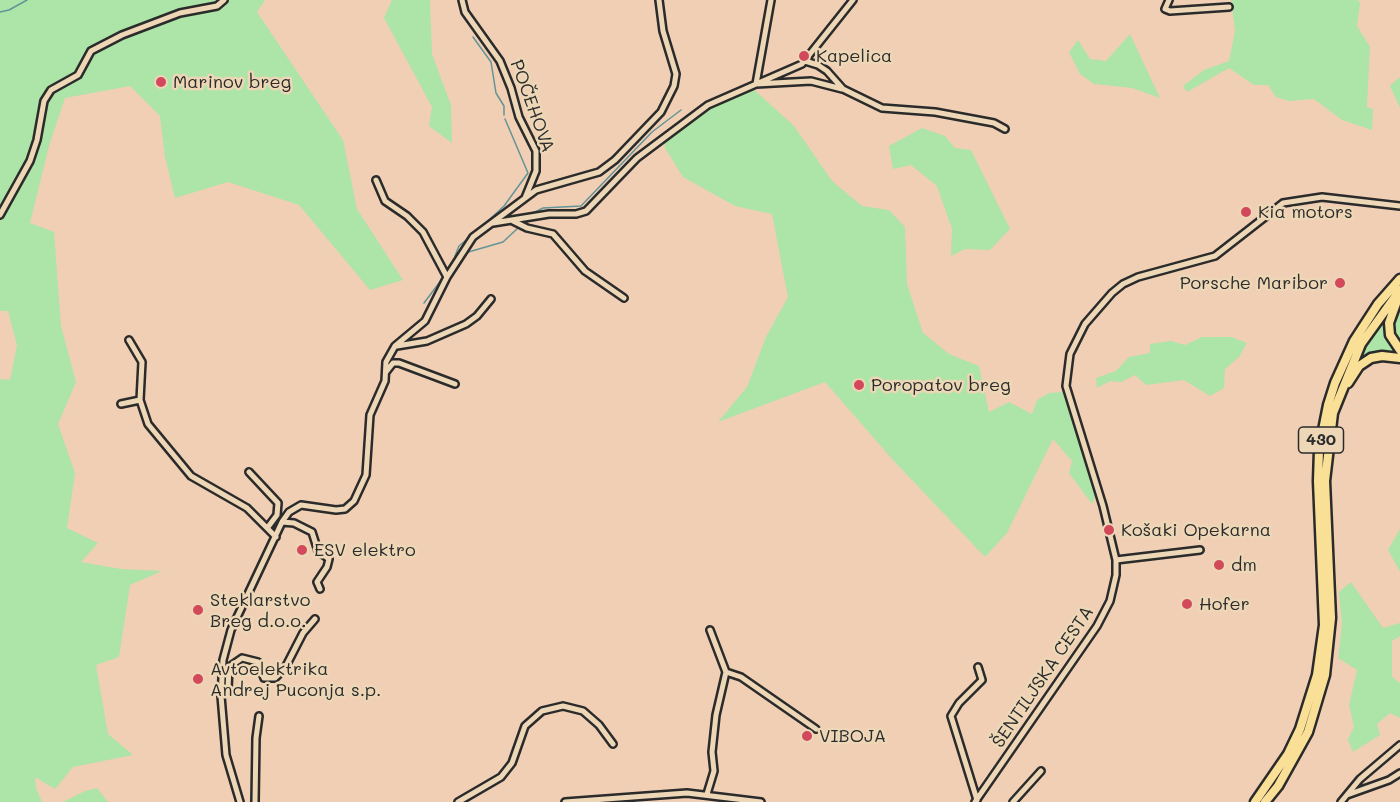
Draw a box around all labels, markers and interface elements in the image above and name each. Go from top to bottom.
place label: Kapelica [816,45,892,67]
marker: Kapelica [797,49,811,63]
street label: POČEHOVA [505,57,559,155]
place label: Marinov breg [173,71,291,93]
marker: Marinov breg [154,75,168,89]
place label: Kia motors [1258,201,1353,223]
marker: Kia motors [1239,205,1253,219]
place label: Porsche Maribor [1180,272,1328,294]
marker: Porsche Maribor [1333,276,1347,290]
place label: Poropatov breg [871,374,1011,396]
marker: Poropatov breg [852,378,866,392]
road number: 430 [1298,427,1344,453]
place label: Košaki Opekarna [1121,519,1271,541]
marker: Košaki Opekarna [1102,523,1116,537]
place label: ESV elektro [314,539,416,561]
marker: ESV elektro [295,543,309,557]
place label: dm [1231,554,1257,576]
marker: dm [1212,558,1226,572]
place label: Steklarstvo Breg d.o.o. [210,589,310,632]
place label: Hofer [1199,593,1250,615]
marker: Hofer [1180,597,1194,611]
street label: ŠENTILJSKA CESTA [988,602,1098,752]
marker: Steklarstvo Breg d.o.o. [191,603,205,617]
place label: Avtoelektrika Andrej Puconja s.p. [210,658,381,700]
marker: Avtoelektrika Andrej Puconja s.p. [191,672,205,686]
place label: VIBOJA [819,725,886,747]
marker: VIBOJA [800,729,814,743]

